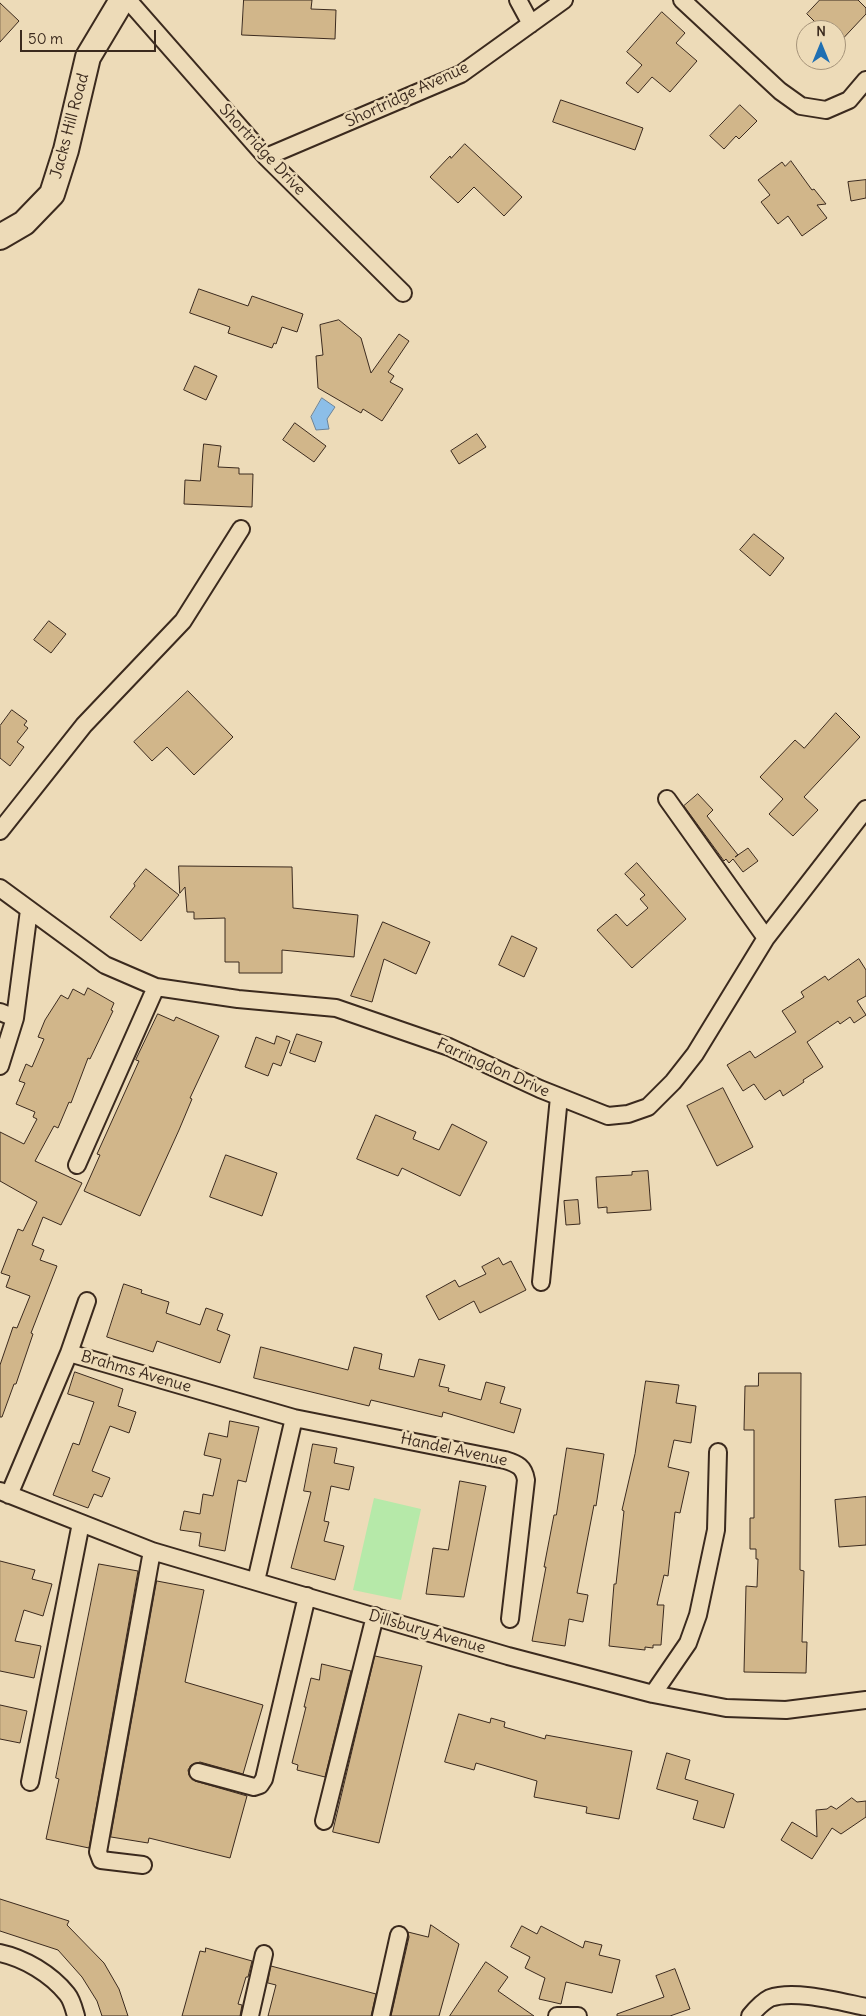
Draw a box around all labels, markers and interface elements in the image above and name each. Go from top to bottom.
scale bar [22,20,159,52]
north arrow [796,20,846,70]
text: N [816,22,826,40]
text: 50 m [28,29,63,48]
street label: Shortridge Avenue [342,58,472,132]
street label: Jacks Hill Road [47,71,93,181]
street label: Shortridge Drive [215,100,309,200]
street label: Farringdon Drive [434,1035,552,1101]
street label: Brahms Avenue [79,1347,193,1397]
street label: Handel Avenue [399,1429,509,1471]
street label: Dillsbury Avenue [366,1606,488,1658]

